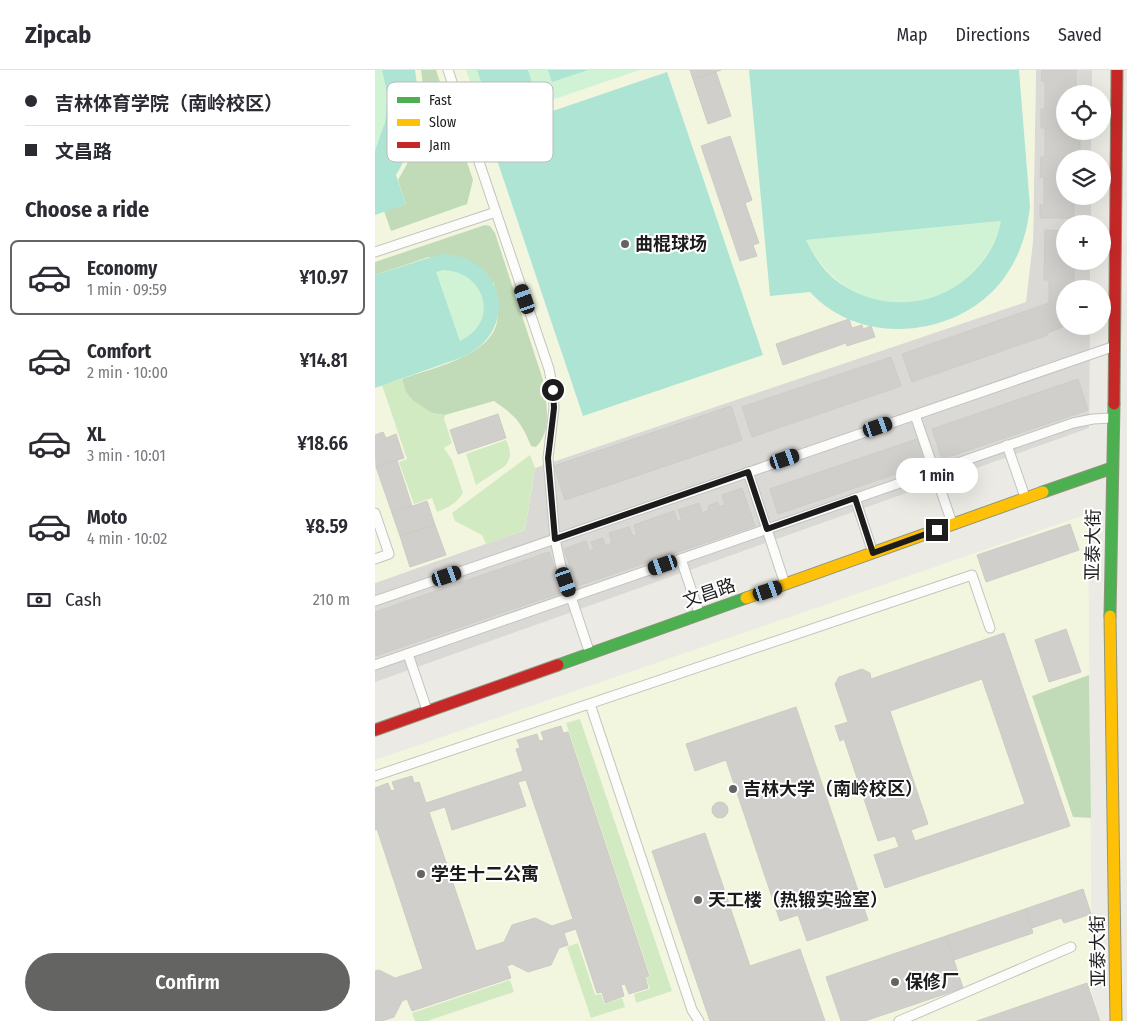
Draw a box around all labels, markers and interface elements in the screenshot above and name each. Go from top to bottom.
text: Zipcab [25,21,91,49]
text: Map [896,24,928,46]
text: Directions [956,24,1030,46]
text: Saved [1058,24,1102,46]
legend [387,82,553,162]
map controls [1056,85,1111,335]
button: locate [1056,85,1111,140]
text: 吉林体育学院（南岭校区） [55,92,283,115]
text: Fast [429,92,452,109]
text: Slow [429,114,456,131]
text: Jam [429,137,450,154]
text: 文昌路 [55,140,112,163]
button: layers [1056,150,1111,205]
text: Choose a ride [25,196,149,223]
button: + [1056,215,1111,270]
place label: 曲棍球场 [635,233,707,255]
marker: 曲棍球场 [619,238,631,250]
icon: car [27,255,72,300]
text: Economy [87,257,157,280]
text: ¥10.97 [299,266,348,289]
text: 1 min · 09:59 [87,280,167,299]
button: − [1056,280,1111,335]
car [513,282,536,316]
icon: car [27,338,72,383]
text: Comfort [87,340,151,363]
text: ¥14.81 [300,349,348,372]
text: 2 min · 10:00 [87,363,168,382]
route start [542,379,564,401]
car [861,415,894,439]
icon: car [27,421,72,466]
text: XL [87,423,106,446]
text: ¥18.66 [297,432,348,455]
text: 3 min · 10:01 [87,446,166,465]
car [768,447,801,471]
callout: 1 min [896,458,978,492]
text: 1 min [920,466,954,485]
icon: car [27,504,72,549]
text: Moto [87,506,127,529]
street label: 亚泰大街 [1081,509,1105,581]
text: ¥8.59 [306,515,348,538]
route end [926,519,948,541]
text: 4 min · 10:02 [87,529,167,548]
car [646,553,679,577]
car [430,564,463,588]
car [554,565,577,599]
street label: 文昌路 [680,574,738,612]
car [751,579,784,603]
icon: cash [25,586,53,614]
text: Cash [65,588,102,611]
text: 210 m [313,590,350,609]
place label: 吉林大学（南岭校区） [743,778,923,800]
marker: 吉林大学（南岭校区） [727,783,739,795]
place label: 学生十二公寓 [431,863,539,885]
marker: 学生十二公寓 [415,868,427,880]
place label: 天工楼（热锻实验室） [708,889,888,911]
marker: 天工楼（热锻实验室） [692,894,704,906]
street label: 亚泰大街 [1086,915,1110,987]
button: Confirm [25,953,350,1011]
place label: 保修厂 [905,971,959,993]
marker: 保修厂 [889,976,901,988]

